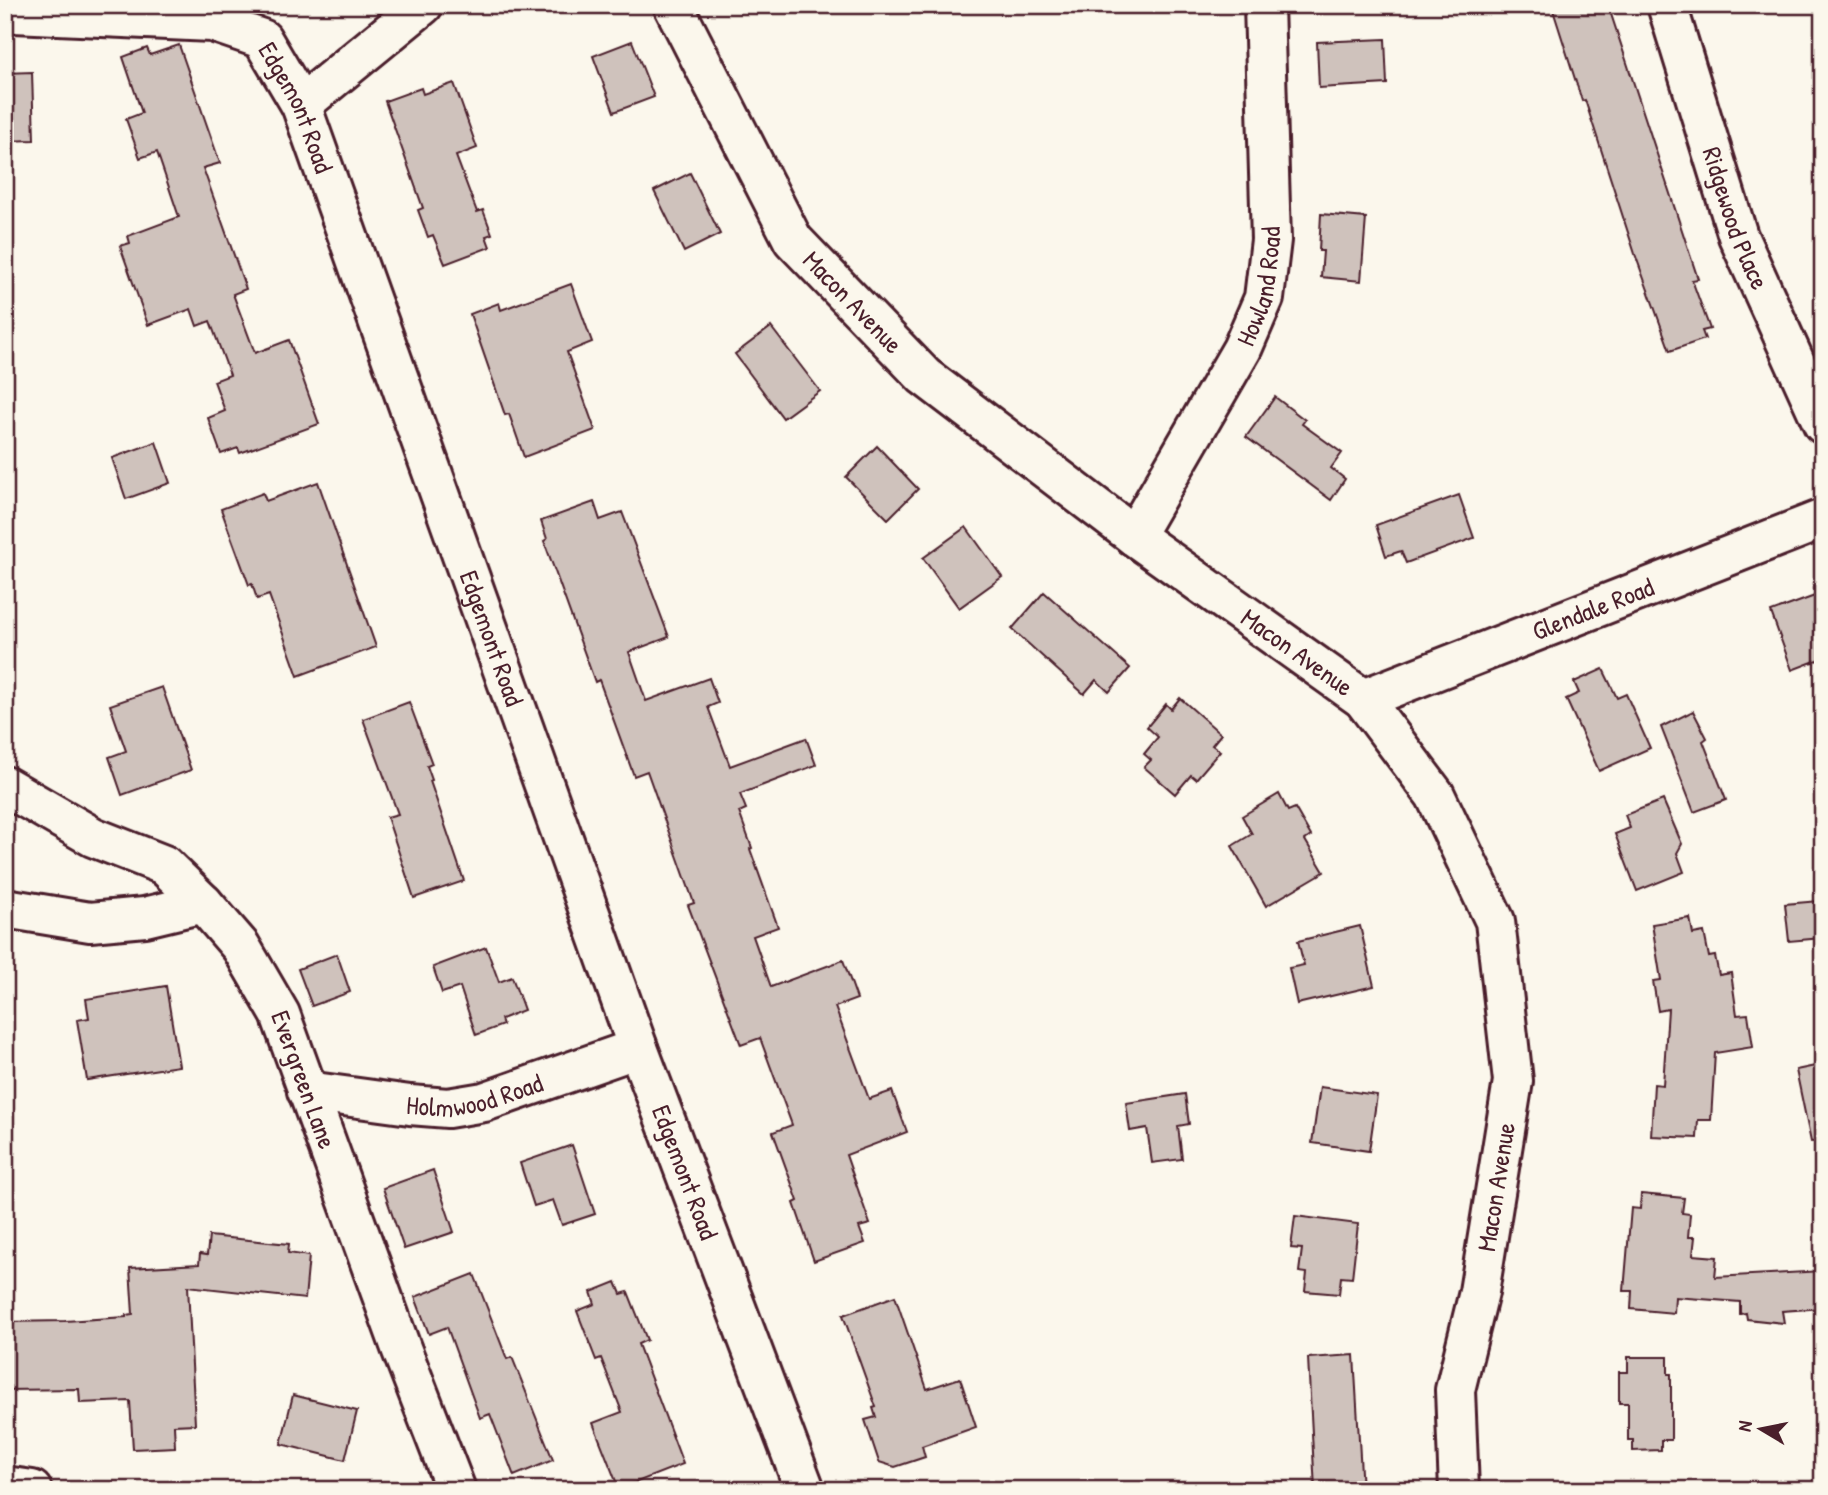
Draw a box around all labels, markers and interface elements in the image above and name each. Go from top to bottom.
street label: Edgemont Road [251,35,342,177]
street label: Ridgewood Place [1695,143,1778,295]
street label: Howland Road [1227,226,1288,351]
street label: Macon Avenue [795,243,911,361]
street label: Edgemont Road [452,566,532,710]
street label: Glendale Road [1527,569,1659,648]
street label: Macon Avenue [1234,600,1361,704]
street label: Evergreen Lane [263,1006,345,1153]
street label: Holmwood Road [405,1065,547,1125]
street label: Edgemont Road [644,1100,727,1244]
street label: Macon Avenue [1468,1120,1523,1254]
north arrow [1727,1394,1797,1464]
text: N [1731,1419,1758,1433]

